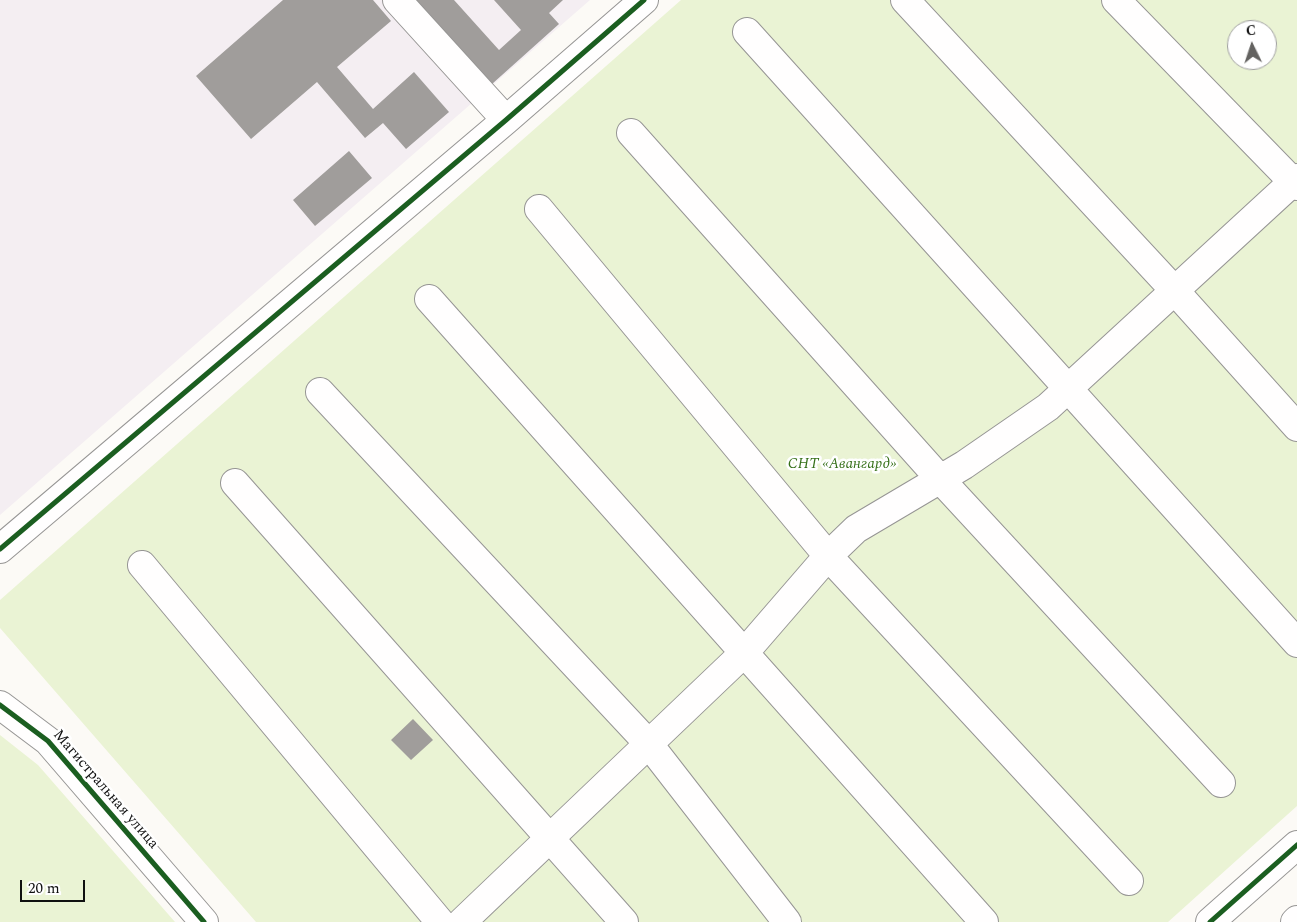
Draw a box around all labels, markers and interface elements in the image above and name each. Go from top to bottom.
north arrow [1227,20,1277,70]
text: С [1245,20,1257,41]
park label: СНТ «Авангард» [788,456,896,474]
street label: Магистральная улица [48,727,162,853]
scale bar [22,870,88,902]
text: 20 m [28,877,60,900]

